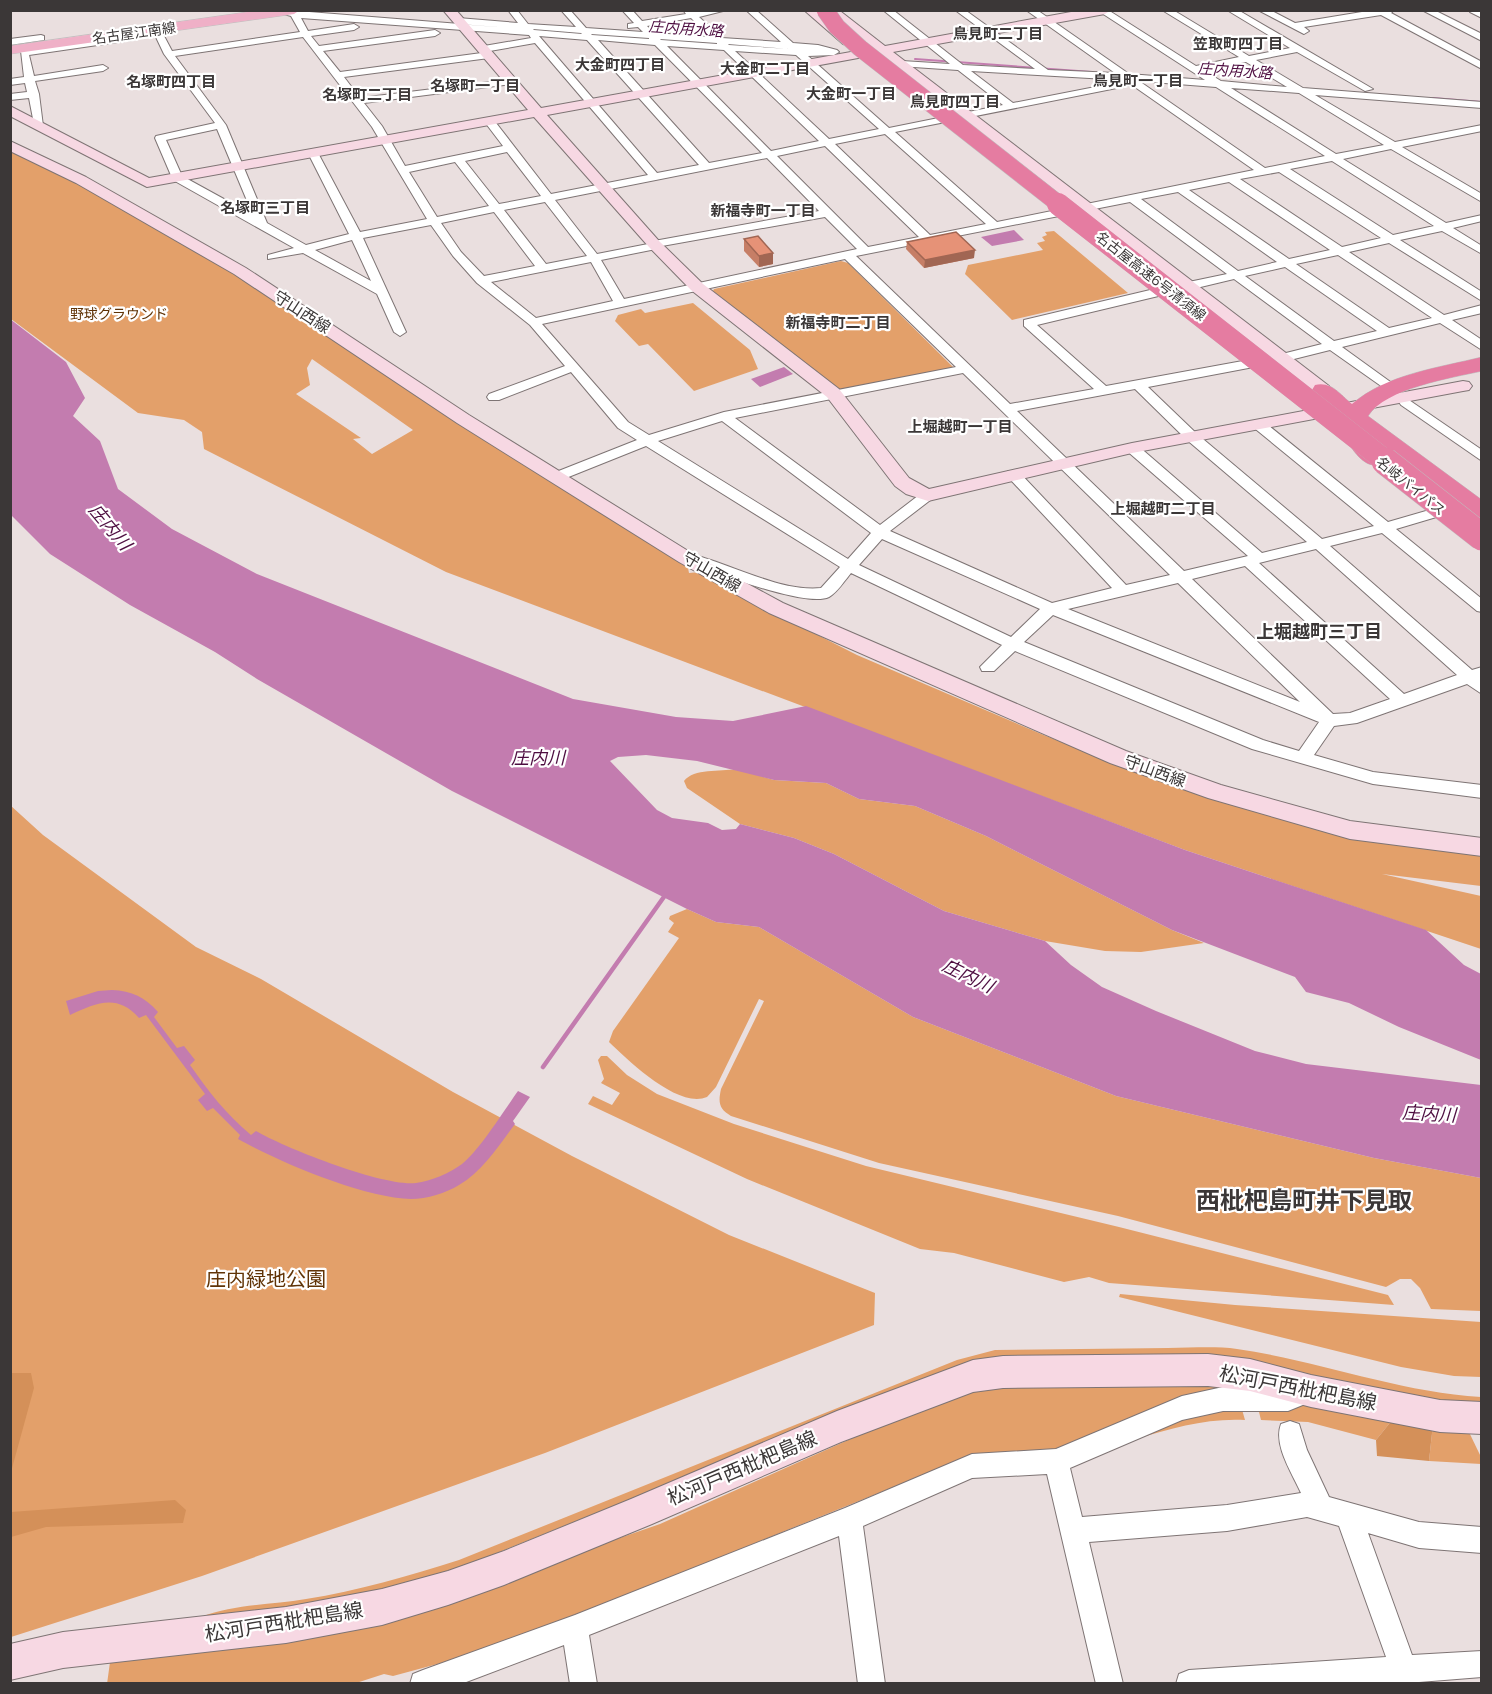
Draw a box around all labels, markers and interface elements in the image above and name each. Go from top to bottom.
water label: 庄内用水路 [648,16,726,42]
street label: 名古屋江南線 [91,18,177,48]
district label: 鳥見町二丁目 [953,24,1043,44]
district label: 笠取町四丁目 [1193,34,1283,54]
district label: 大金町四丁目 [575,55,665,75]
water label: 庄内用水路 [1197,58,1275,84]
district label: 大金町二丁目 [720,59,810,79]
district label: 鳥見町一丁目 [1093,71,1183,91]
district label: 名塚町四丁目 [126,72,216,92]
district label: 名塚町一丁目 [430,76,520,96]
district label: 大金町一丁目 [806,84,896,104]
district label: 名塚町二丁目 [322,85,412,105]
district label: 鳥見町四丁目 [910,92,1000,112]
district label: 名塚町三丁目 [220,198,310,218]
district label: 新福寺町一丁目 [710,201,816,221]
street label: 名古屋高速6号清須線 [1092,227,1210,325]
street label: 守山西線 [269,286,335,338]
park label: 野球グラウンド [70,305,168,323]
district label: 新福寺町二丁目 [785,313,891,333]
district label: 上堀越町一丁目 [907,417,1013,437]
street label: 名岐バイパス [1373,453,1449,519]
water label: 庄内川 [83,499,138,557]
district label: 上堀越町二丁目 [1110,499,1216,519]
street label: 守山西線 [679,547,745,597]
district label: 上堀越町三丁目 [1256,620,1382,644]
water label: 庄内川 [511,746,567,770]
street label: 守山西線 [1121,750,1189,792]
water label: 庄内川 [938,953,999,999]
water label: 庄内川 [1401,1101,1459,1128]
district label: 西枇杷島町井下見取 [1196,1185,1412,1216]
park label: 庄内緑地公園 [206,1266,326,1292]
street label: 松河戸西枇杷島線 [1217,1360,1379,1416]
street label: 松河戸西枇杷島線 [663,1425,821,1511]
street label: 松河戸西枇杷島線 [203,1597,365,1647]

